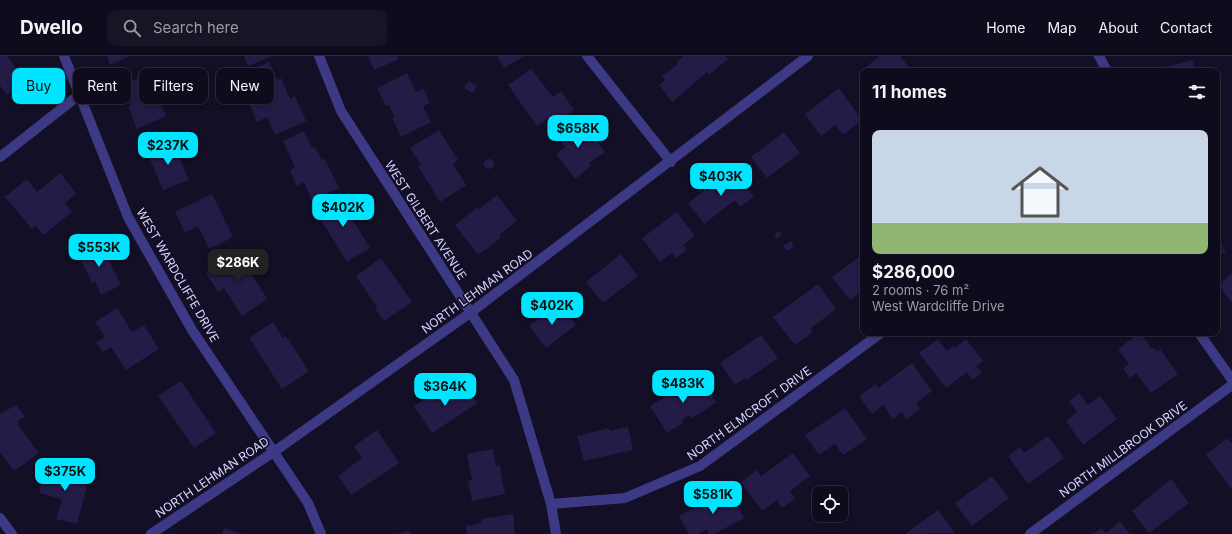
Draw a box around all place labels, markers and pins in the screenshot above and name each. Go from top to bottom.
pin: $658K [550,115,606,149]
pin: $237K [140,132,196,166]
pin: $403K [693,163,749,197]
pin: $402K [315,194,371,228]
pin: $553K [71,234,127,268]
pin: $286K [210,249,266,283]
pin: $402K [524,292,580,326]
pin: $483K [655,370,711,404]
pin: $364K [417,373,473,407]
pin: $375K [37,458,93,492]
pin: $581K [685,481,741,515]

